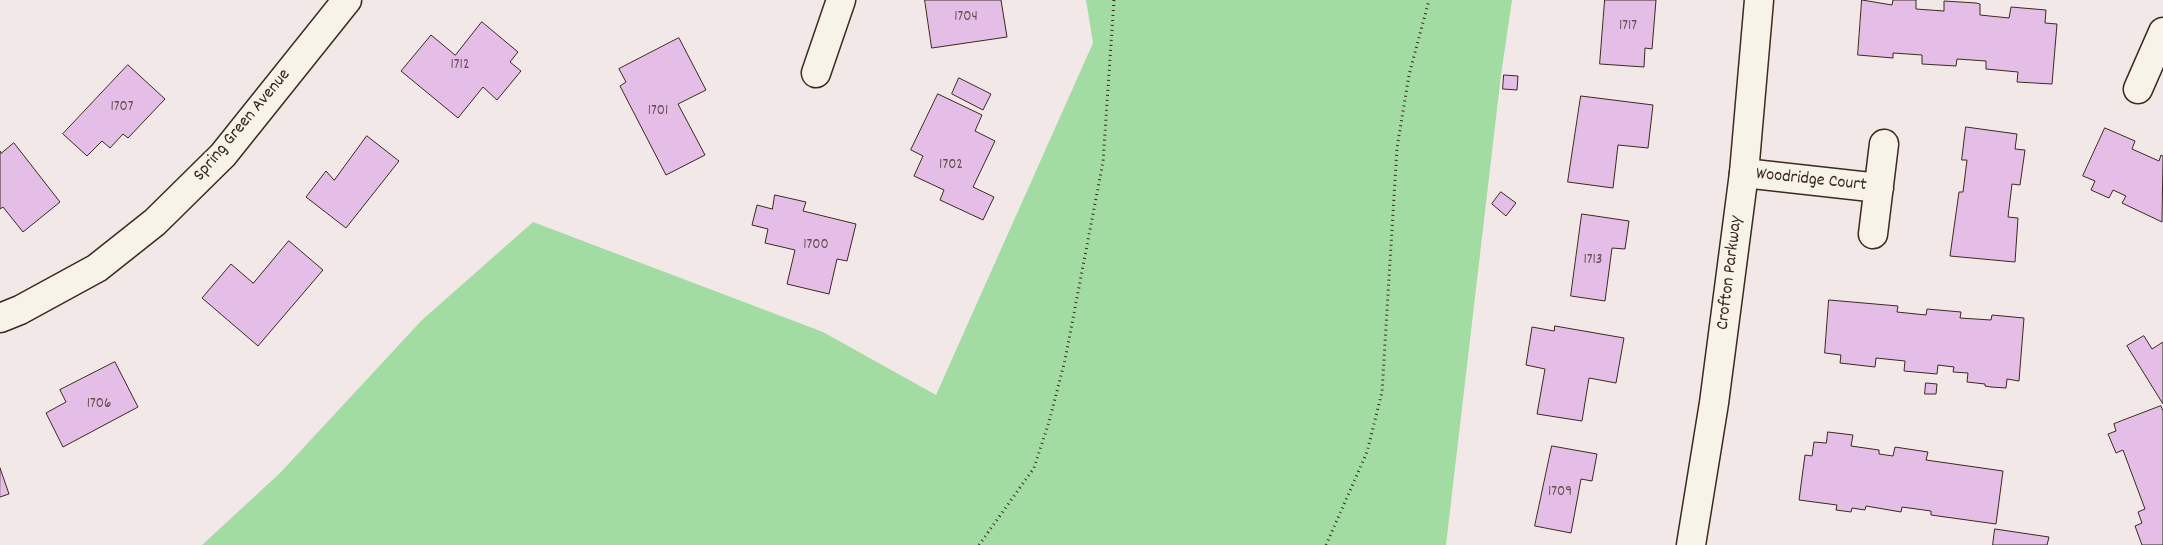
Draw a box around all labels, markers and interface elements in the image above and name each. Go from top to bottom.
house number: 1704 [954,9,978,27]
house number: 1717 [1619,18,1637,36]
house number: 1712 [451,57,469,75]
street label: Spring Green Avenue [190,66,296,186]
house number: 1707 [111,99,133,117]
house number: 1701 [648,103,668,121]
house number: 1702 [939,157,963,175]
street label: Woodridge Court [1755,164,1867,198]
street label: Crofton Parkway [1713,215,1749,331]
house number: 1700 [803,237,829,255]
house number: 1713 [1584,252,1602,270]
house number: 1706 [87,396,111,414]
house number: 1709 [1548,484,1572,502]

